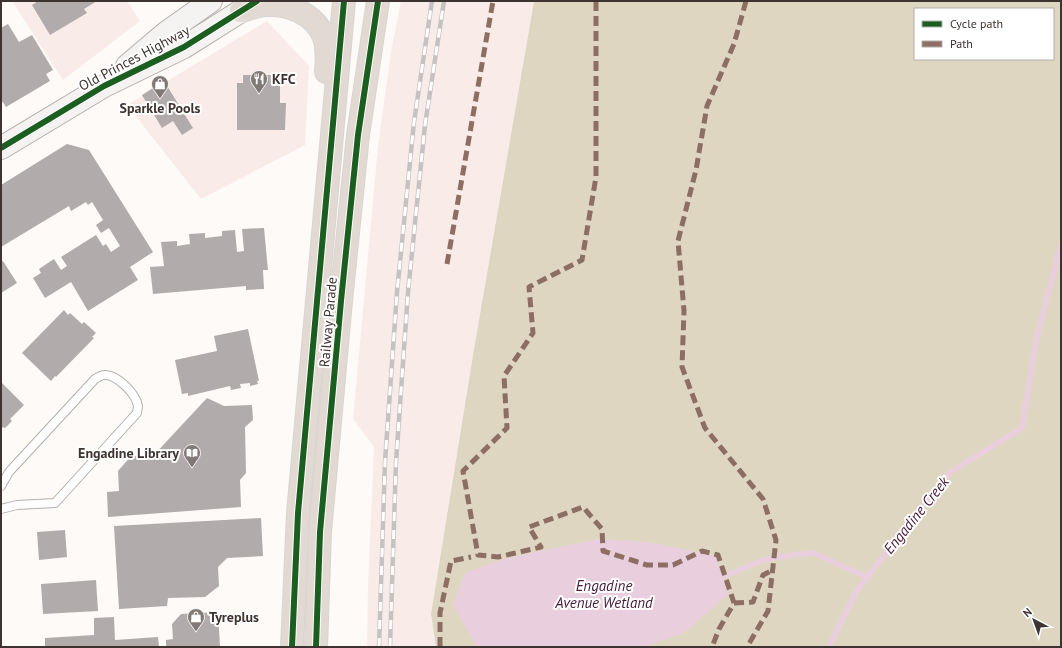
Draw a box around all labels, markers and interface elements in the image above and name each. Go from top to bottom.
legend [914,8,1054,60]
text: Cycle path [950,16,1003,31]
street label: Old Princes Highway [75,21,193,95]
text: Path [950,36,973,51]
restaurant icon: KFC [249,69,269,94]
place label: KFC [272,70,296,88]
shop icon: Sparkle Pools [150,74,170,99]
place label: Sparkle Pools [119,99,201,117]
street label: Railway Parade [315,276,341,368]
library icon: Engadine Library [182,443,202,468]
place label: Engadine Library [78,444,179,462]
water label: Engadine Creek [879,472,954,557]
water label: Engadine Avenue Wetland [554,576,653,612]
north arrow [1014,600,1054,640]
text: N [1020,605,1035,620]
shop icon: Tyreplus [186,607,206,632]
place label: Tyreplus [209,608,259,626]

